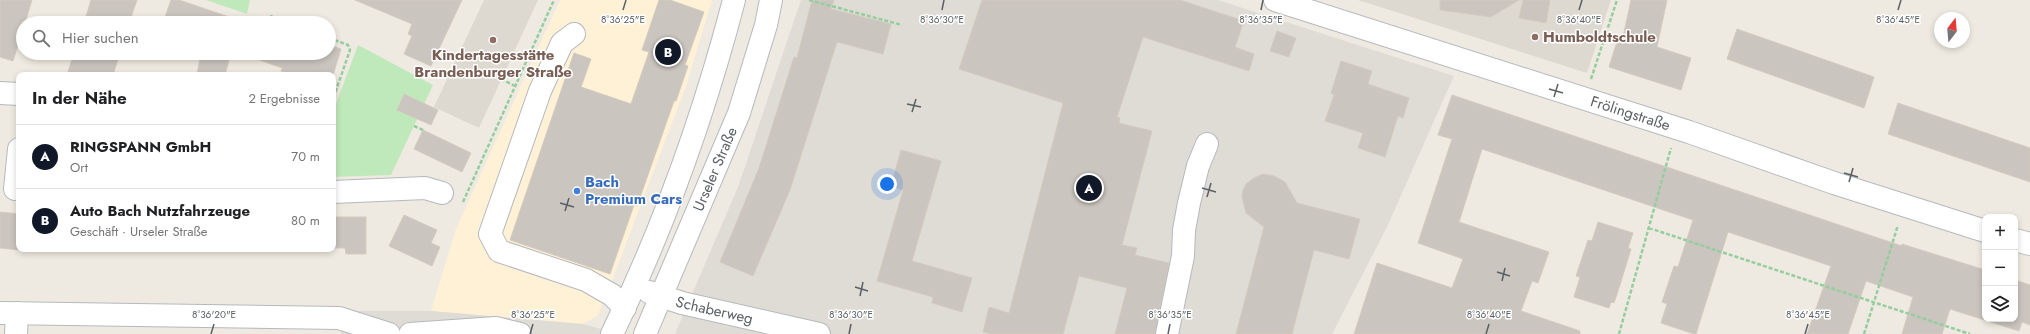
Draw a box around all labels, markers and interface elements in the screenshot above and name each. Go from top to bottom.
text: 8°36'25"E [601,12,645,27]
text: 8°36'30"E [920,12,964,27]
text: 8°36'35"E [1239,12,1283,27]
text: 8°36'40"E [1557,12,1601,27]
text: 8°36'45"E [1876,12,1920,27]
north arrow [1934,12,1970,48]
search box [16,16,336,60]
place label: Humboldtschule [1543,26,1656,48]
icon: search [30,27,52,49]
text: Hier suchen [62,27,139,49]
marker: Humboldtschule [1530,32,1540,42]
marker: Kindertagesstätte Brandenburger Straße [488,35,498,45]
pin: B [655,37,681,67]
place label: Kindertagesstätte Brandenburger Straße [414,44,572,83]
text: In der Nähe [32,86,127,110]
text: 2 Ergebnisse [248,89,320,108]
street label: Frölingstraße [1588,90,1673,136]
street label: Urseler Straße [687,123,743,215]
text: RINGSPANN GmbH [70,136,211,158]
text: A [40,147,50,166]
text: 70 m [291,147,320,166]
text: Ort [70,158,88,177]
place label: Bach Premium Cars [585,171,682,210]
pin: A [1076,173,1102,203]
your location [877,174,897,194]
marker: Bach Premium Cars [572,186,582,196]
text: Auto Bach Nutzfahrzeuge [70,200,250,222]
text: B [41,211,49,230]
text: 80 m [291,211,320,230]
map controls [1982,214,2018,322]
button: + [1982,214,2018,250]
text: Geschäft · Urseler Straße [70,222,207,241]
button: − [1982,250,2018,286]
button: layers [1982,286,2018,322]
street label: Schaberweg [673,291,755,330]
text: 8°36'20"E [192,307,236,322]
text: 8°36'25"E [511,307,555,322]
text: 8°36'30"E [829,307,873,322]
text: 8°36'35"E [1148,307,1192,322]
text: 8°36'40"E [1467,307,1511,322]
text: 8°36'45"E [1786,307,1830,322]

